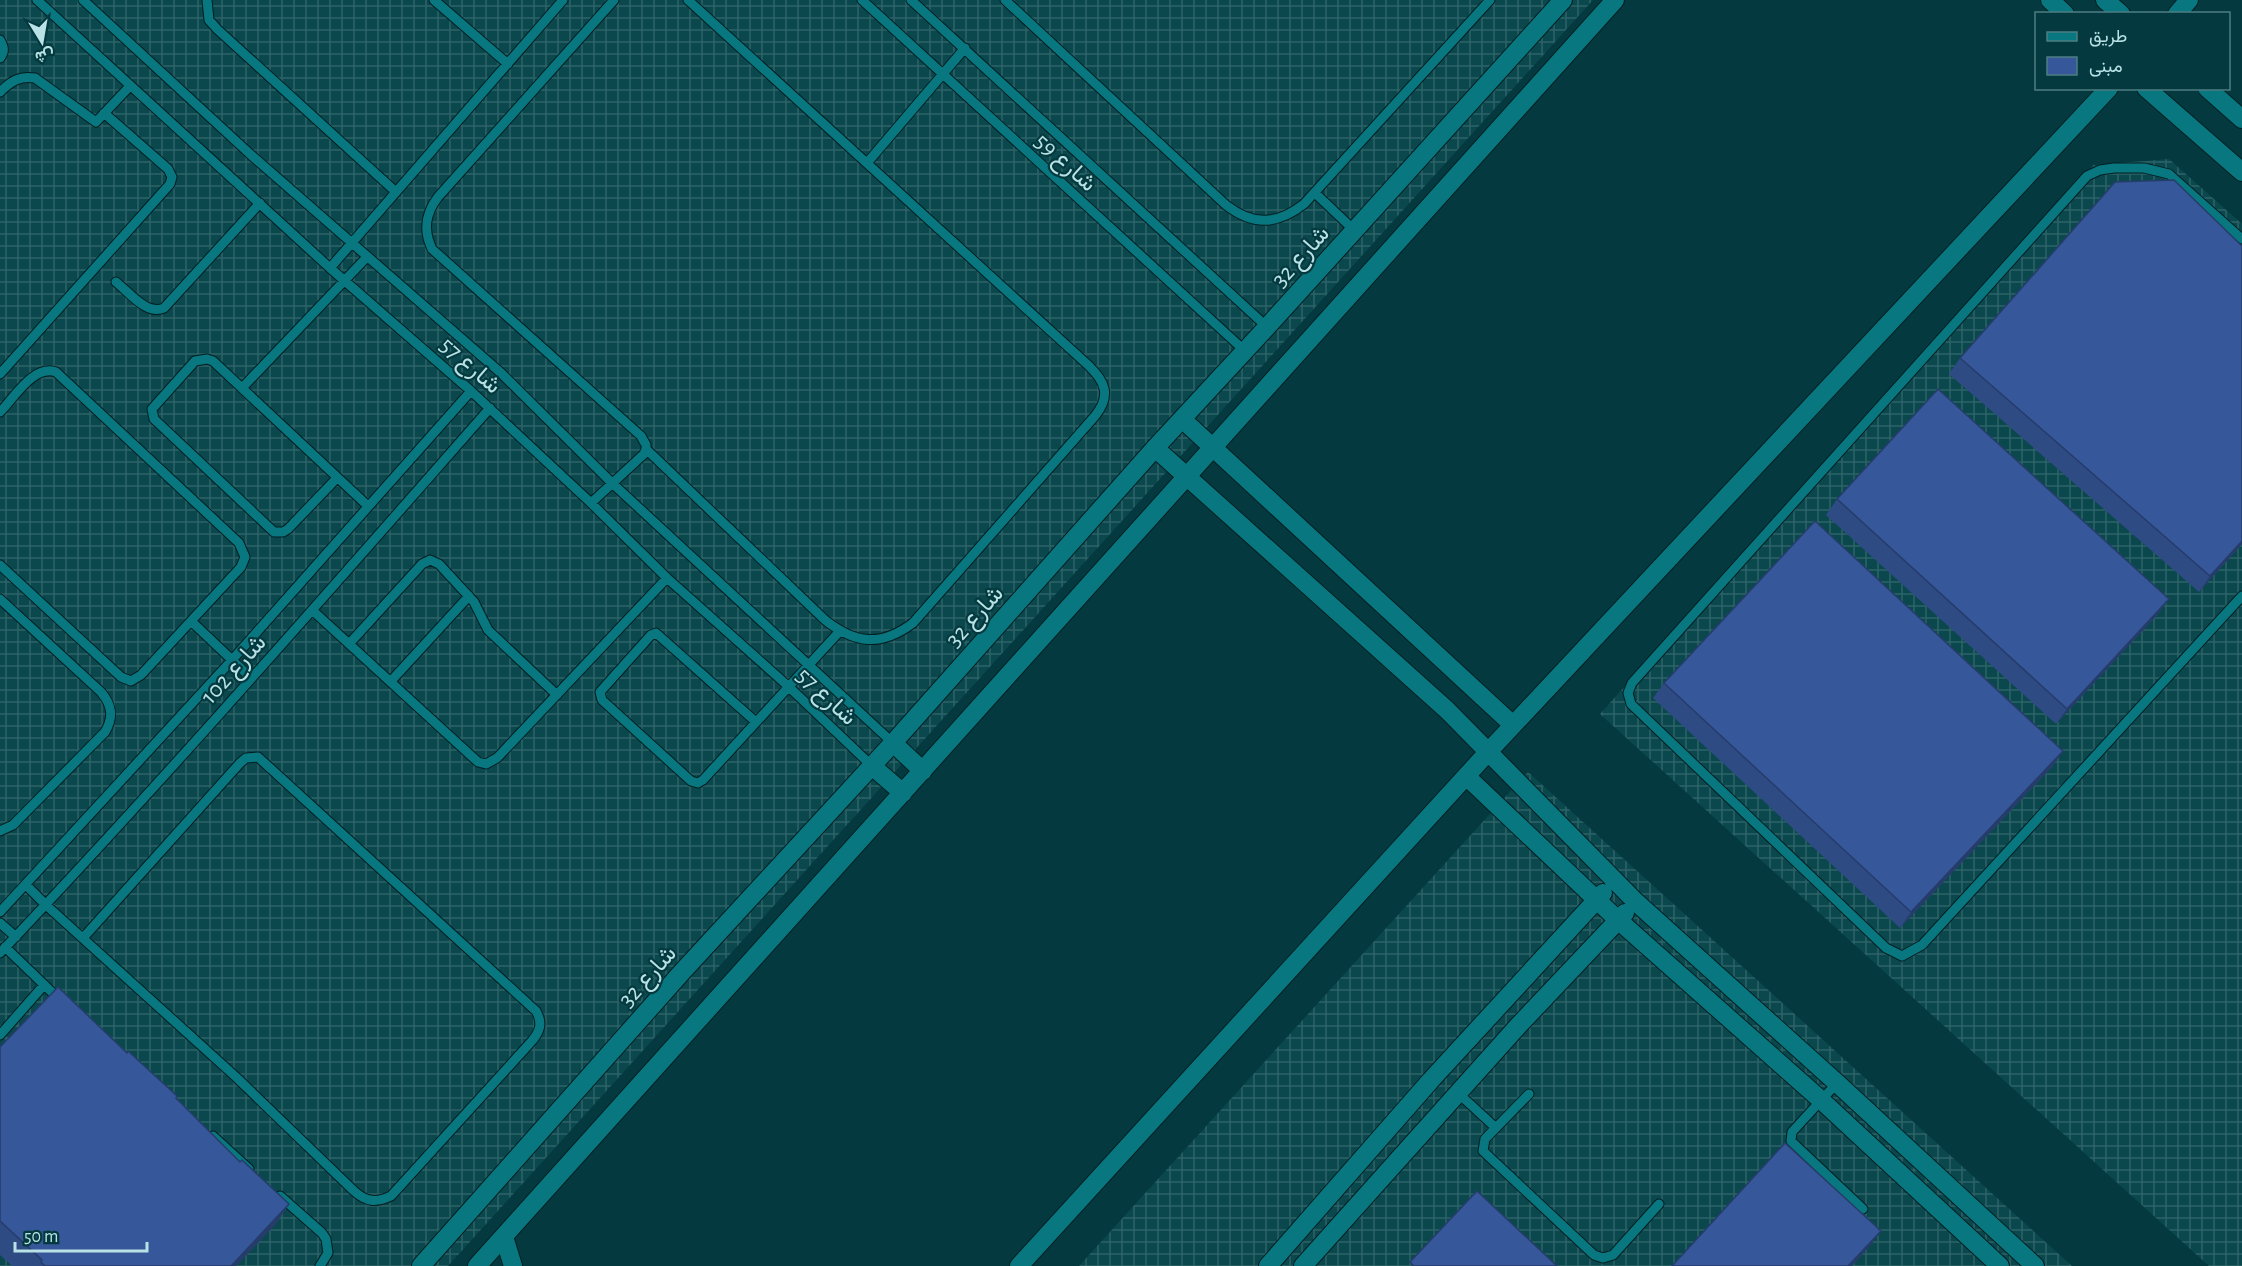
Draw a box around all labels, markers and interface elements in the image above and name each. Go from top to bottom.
north arrow [12,12,72,72]
legend [2035,12,2230,90]
text: طريق [2089,28,2127,47]
text: ش [34,45,56,65]
text: مبنى [2089,58,2123,77]
street label: شارع 59 [1028,129,1101,198]
street label: شارع 32 [1267,221,1336,294]
street label: شارع 57 [433,333,505,401]
street label: شارع 32 [941,581,1010,654]
street label: شارع 102 [197,630,273,711]
street label: شارع 57 [790,663,861,732]
street label: شارع 32 [614,941,683,1014]
scale bar [15,1215,147,1253]
text: 50 m [24,1228,58,1246]

